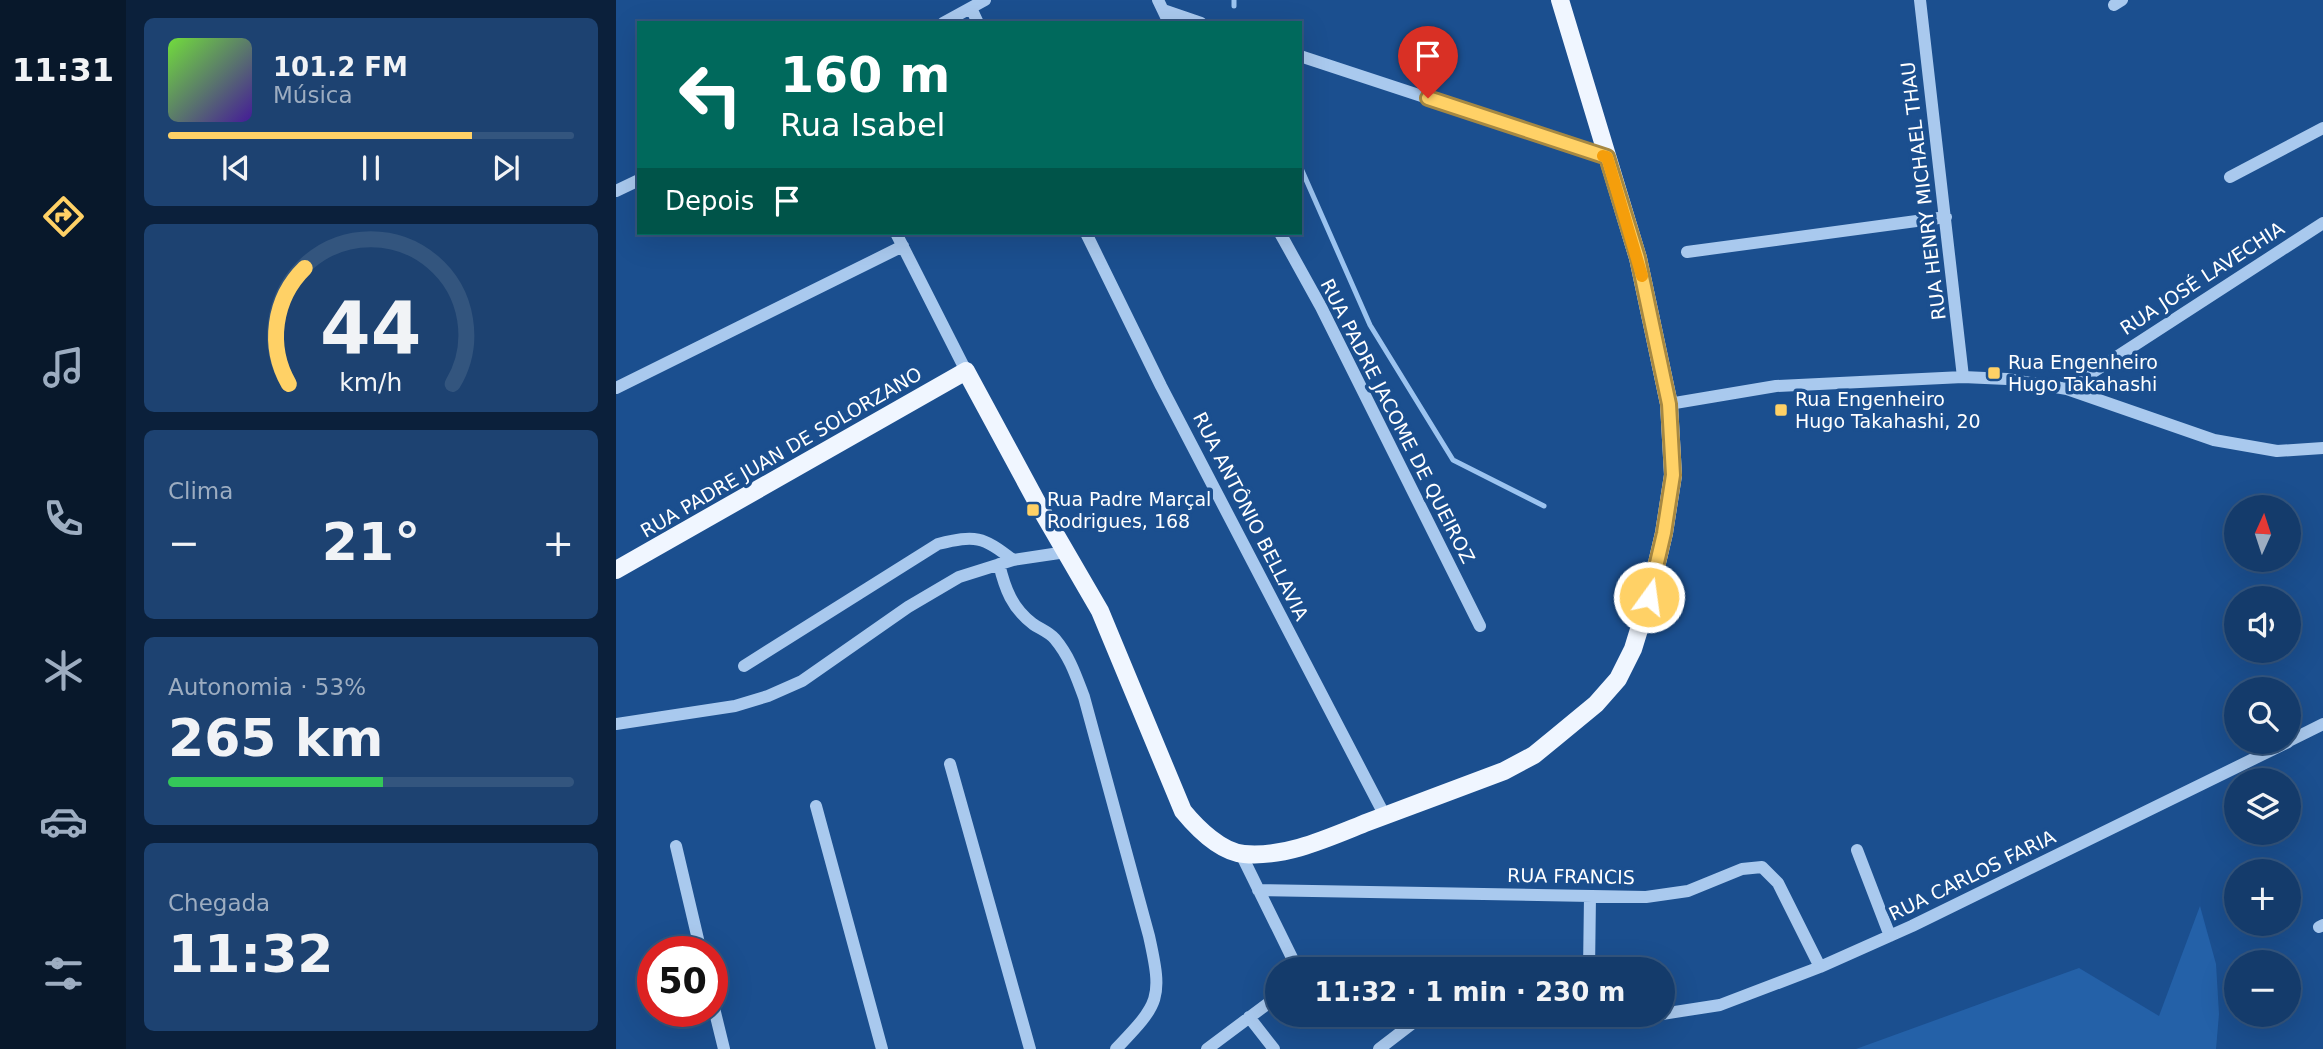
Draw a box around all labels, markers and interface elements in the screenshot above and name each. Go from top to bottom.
pin [1398,26,1458,98]
icon: arrive [1409,37,1447,75]
text: 160 m [780,47,950,104]
icon: left [665,49,756,140]
text: 11:31 [12,51,114,89]
text: 101.2 FM [273,52,408,82]
street label: RUA HENRY MICHAEL THAU [1896,60,1950,322]
text: Música [273,82,353,108]
text: Rua Isabel [780,106,945,144]
icon: previous [217,149,255,187]
icon: pause [352,149,390,187]
icon: next [487,149,525,187]
icon: arrive [768,182,806,220]
text: Depois [665,186,754,216]
icon: directions [39,192,88,241]
street label: RUA JOSÉ LAVECHIA [2116,217,2288,339]
street label: RUA PADRE JACOME DE QUEIROZ [1316,275,1480,567]
text: 44 [320,287,422,372]
icon: music [39,343,88,392]
place label: Rua Engenheiro Hugo Takahashi [2008,351,2158,395]
street label: RUA PADRE JUAN DE SOLORZANO [637,362,925,542]
marker: Rua Engenheiro Hugo Takahashi [1986,365,2002,381]
text: km/h [339,368,403,397]
place label: Rua Engenheiro Hugo Takahashi, 20 [1795,388,1981,432]
marker: Rua Engenheiro Hugo Takahashi, 20 [1773,402,1789,418]
street label: RUA ANTÔNIO BELLAVIA [1189,408,1314,624]
text: Clima [168,478,233,504]
place label: Rua Padre Marçal Rodrigues, 168 [1047,488,1211,532]
icon: phone [39,494,88,543]
north arrow [2224,495,2301,572]
map controls [2224,495,2301,1027]
marker: Rua Padre Marçal Rodrigues, 168 [1025,502,1041,518]
text: 21° [322,512,420,572]
text: − [168,521,200,565]
text: + [542,521,574,565]
position arrow [1612,560,1686,634]
button: sound [2224,586,2301,663]
icon: climate [39,646,88,695]
text: Autonomia · 53% [168,674,366,700]
button: search [2224,677,2301,754]
text: 265 km [168,708,383,768]
button: layers [2224,768,2301,845]
icon: car [39,797,88,846]
street label: RUA CARLOS FARIA [1885,825,2059,925]
button: + [2224,859,2301,936]
street label: RUA FRANCIS [1507,864,1635,888]
text: Chegada [168,890,270,916]
text: 11:32 [168,924,334,984]
speed limit sign: 50 [637,936,728,1027]
icon: filters [39,949,88,998]
button: − [2224,950,2301,1027]
text: 11:32 · 1 min · 230 m [1315,977,1625,1007]

